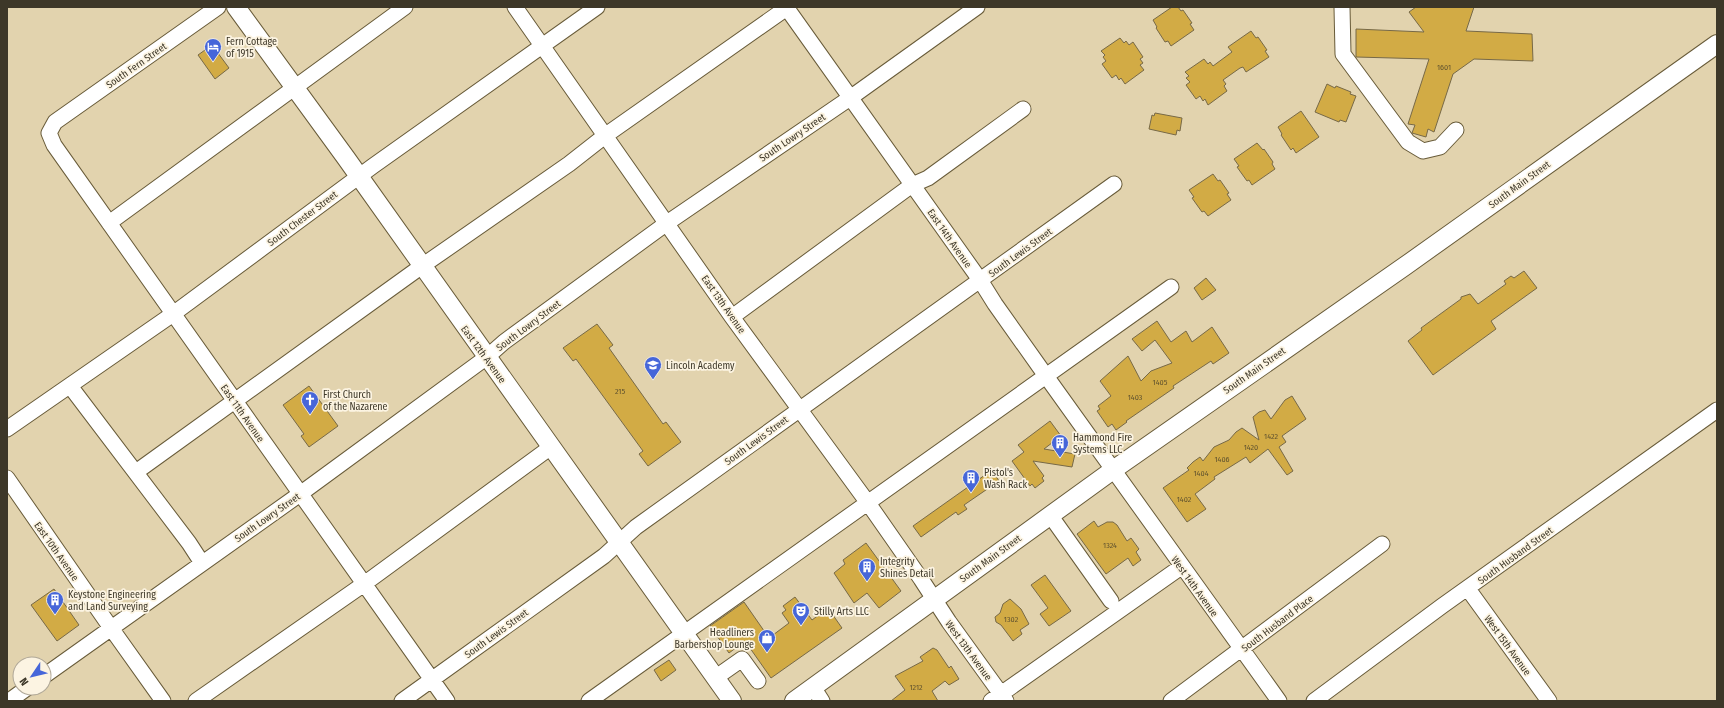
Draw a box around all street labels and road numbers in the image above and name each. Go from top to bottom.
street label: South Fern Street [104,40,170,91]
street label: South Lowry Street [757,111,829,164]
street label: South Main Street [1486,158,1553,211]
street label: South Chester Street [265,188,340,249]
street label: East 14th Avenue [924,207,974,270]
street label: South Lewis Street [986,225,1055,280]
street label: East 13th Avenue [699,273,748,336]
street label: South Lowry Street [494,297,564,354]
street label: East 12th Avenue [458,323,508,386]
street label: South Main Street [1221,345,1289,397]
street label: East 11th Avenue [218,382,267,445]
street label: South Lewis Street [722,413,791,468]
street label: South Lowry Street [232,490,303,545]
street label: East 10th Avenue [31,520,81,583]
street label: South Husband Street [1476,524,1556,587]
street label: South Main Street [957,532,1024,585]
street label: West 14th Avenue [1168,554,1220,619]
street label: South Husband Place [1239,593,1316,655]
street label: South Lewis Street [462,606,531,661]
street label: West 15th Avenue [1481,613,1533,678]
street label: West 13th Avenue [942,618,994,683]

